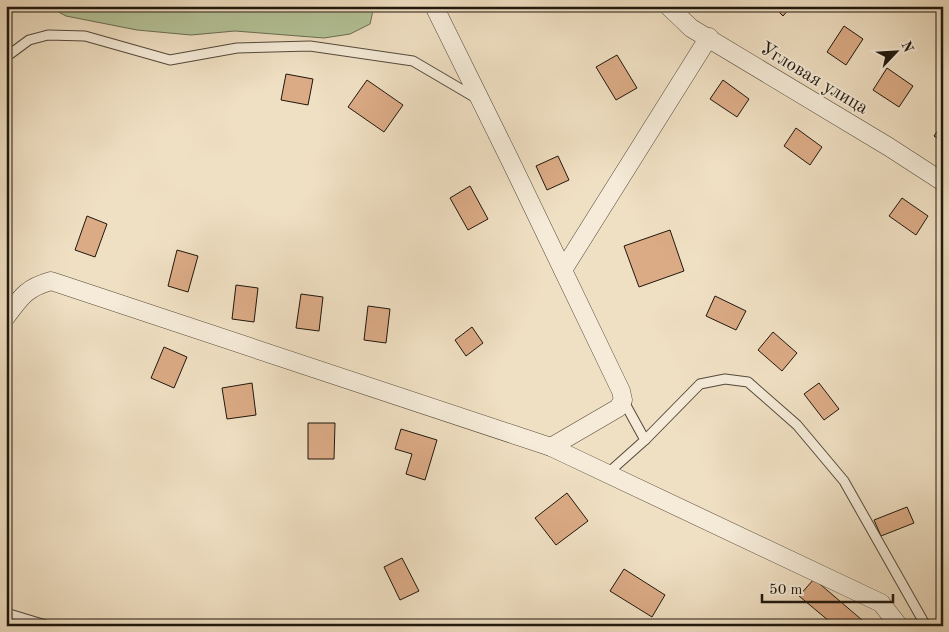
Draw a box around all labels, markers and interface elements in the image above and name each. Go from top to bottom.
north arrow [872,28,922,78]
text: N [898,39,916,55]
street label: Угловая улица [756,40,871,119]
scale bar [762,572,893,604]
text: 50 m [769,583,803,598]

